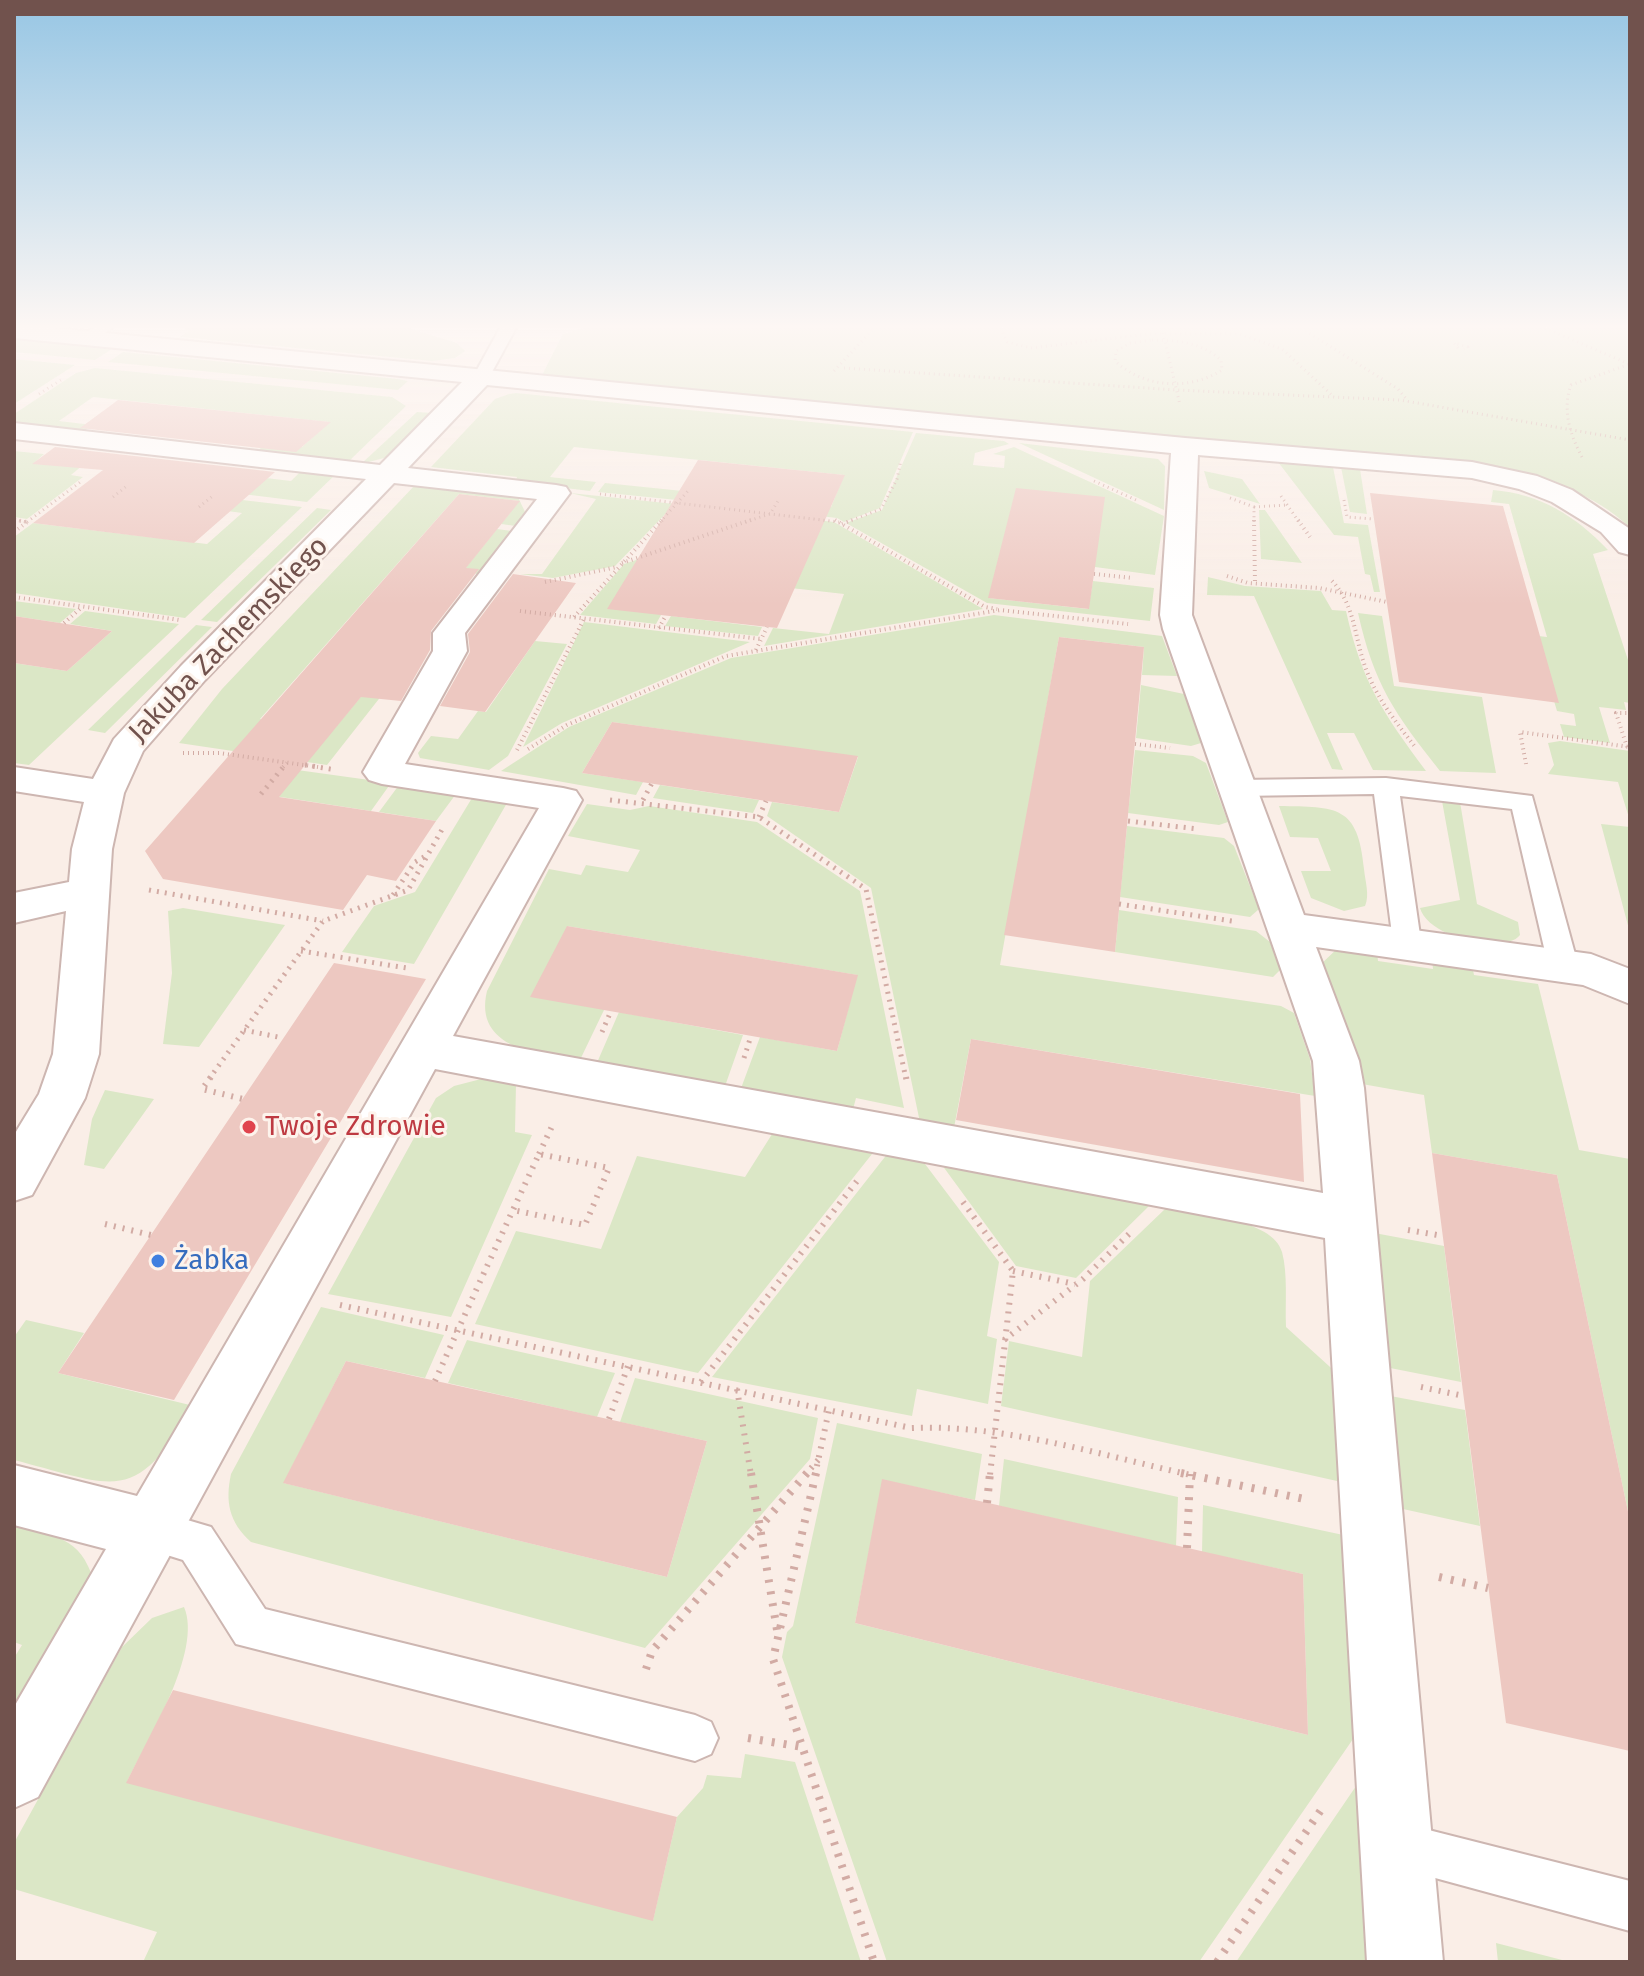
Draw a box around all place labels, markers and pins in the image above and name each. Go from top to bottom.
place label: Twoje Zdrowie [265,1110,446,1144]
marker: Twoje Zdrowie [240,1118,258,1136]
place label: Żabka [174,1244,249,1278]
marker: Żabka [149,1252,167,1270]

